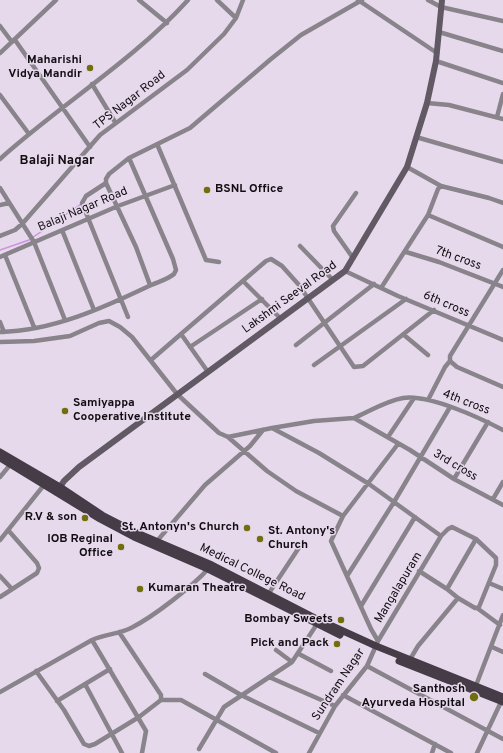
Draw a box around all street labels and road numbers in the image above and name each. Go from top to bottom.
street label: TPS Nagar Road [91,68,169,134]
street label: Balaji Nagar Road [36,185,130,235]
street label: 7th cross [433,244,483,274]
street label: Lakshmi Seeval Road [240,259,340,337]
street label: 6th cross [421,289,471,321]
street label: 4th cross [440,387,492,419]
street label: 3rd cross [430,447,480,485]
street label: Medical College Road [197,541,307,605]
street label: Mangalapuram [372,550,426,626]
street label: Sundram Nagar [309,646,369,724]

